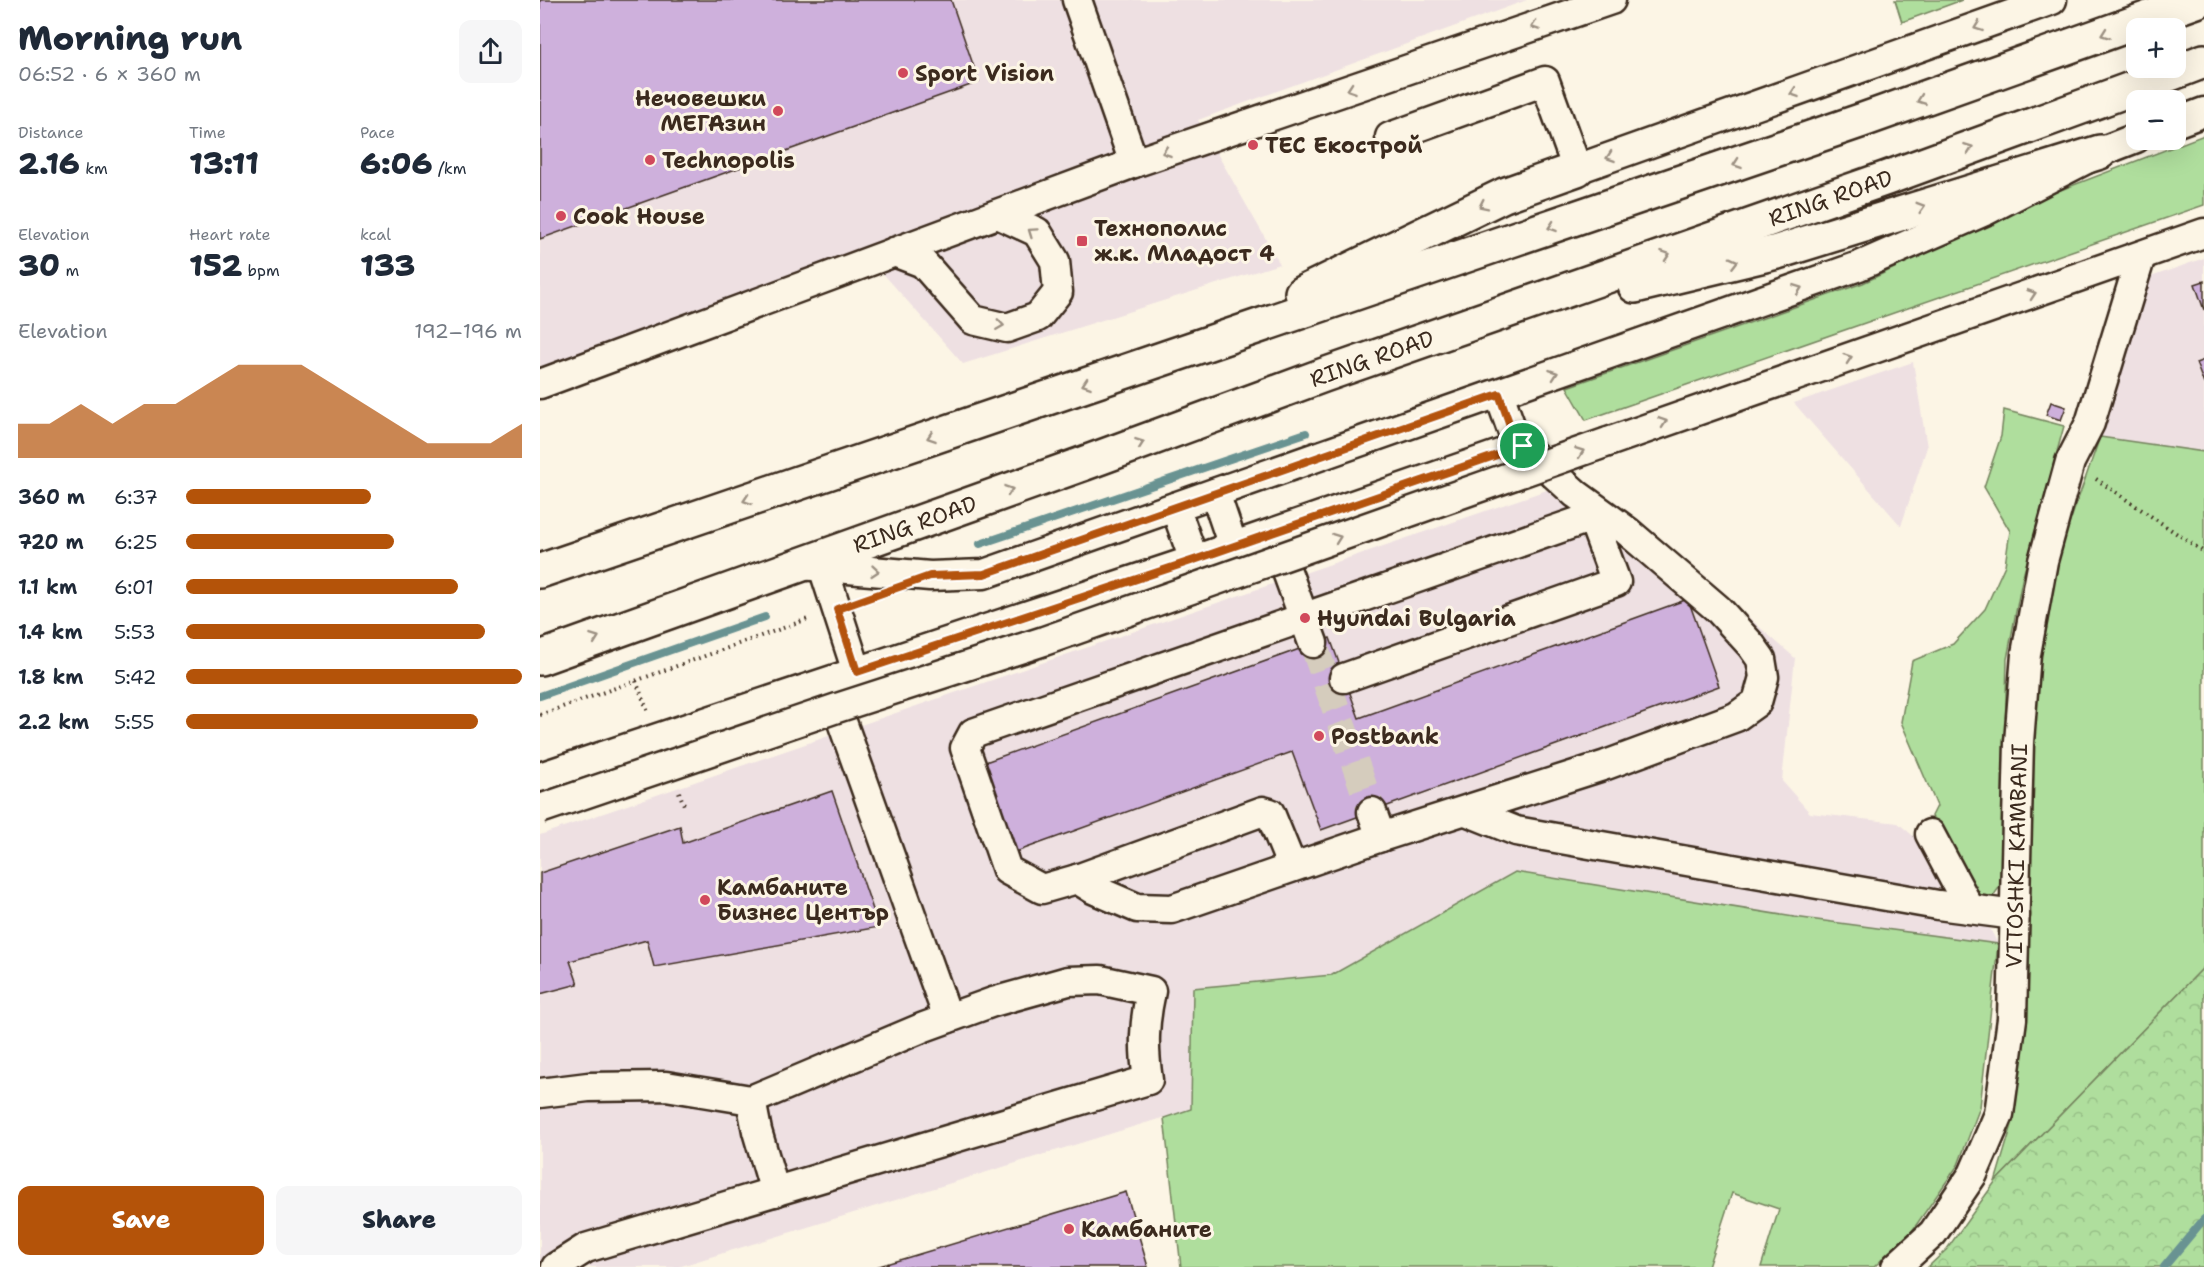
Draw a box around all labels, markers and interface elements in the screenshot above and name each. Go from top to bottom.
text: Morning run [18,16,242,61]
one-way arrow [1531,18,1541,31]
map controls [2126,18,2186,150]
button: + [2126,18,2186,78]
button: share [459,20,522,83]
one-way arrow [1973,20,1984,33]
one-way arrow [2100,27,2111,40]
place label: Sport Vision [915,59,1055,88]
text: 06:52 · 6 × 360 m [18,61,201,87]
marker: Sport Vision [896,66,910,80]
one-way arrow [1346,81,1357,94]
place label: Нечовешки МЕГАзин [635,84,766,138]
one-way arrow [1789,85,1800,98]
button: − [2126,90,2186,150]
one-way arrow [1916,92,1927,105]
marker: Нечовешки МЕГАзин [771,104,785,118]
text: Distance [18,122,84,143]
text: Time [189,122,226,143]
text: Pace [360,122,395,143]
place label: ТЕС Екострой [1265,131,1423,160]
marker: ТЕС Екострой [1246,138,1260,152]
text: 2.16 [18,143,80,184]
text: 13:11 [189,143,259,184]
text: 6:06 [360,143,432,184]
one-way arrow [1963,143,1974,156]
one-way arrow [1161,144,1172,157]
place label: Technopolis [662,146,795,175]
one-way arrow [1605,150,1616,163]
marker: Technopolis [643,153,657,167]
one-way arrow [1732,156,1743,169]
text: km [80,158,108,179]
text: /km [432,158,466,179]
street label: RING ROAD [1764,163,1896,233]
one-way arrow [1478,198,1489,210]
place label: Cook House [573,202,705,231]
one-way arrow [1915,202,1926,214]
marker: Cook House [554,209,568,223]
place label: Технополис ж.к. Младост 4 [1094,214,1275,268]
one-way arrow [1547,219,1558,232]
text: Elevation [18,224,90,245]
text: Heart rate [189,224,271,245]
text: kcal [360,224,391,245]
one-way arrow [1027,228,1038,239]
marker: Технополис ж.к. Младост 4 [1075,234,1089,248]
text: 30 [18,245,60,286]
text: 152 [189,245,242,286]
text: 133 [360,245,415,286]
one-way arrow [1660,250,1671,263]
one-way arrow [1729,257,1739,270]
text: m [60,260,79,281]
text: bpm [242,260,280,281]
one-way arrow [1792,283,1803,296]
one-way arrow [2026,289,2037,302]
text: Elevation [18,318,108,344]
text: 192–196 m [414,318,522,344]
one-way arrow [996,319,1005,331]
street label: RING ROAD [1306,323,1438,394]
one-way arrow [1842,353,1852,366]
one-way arrow [1548,369,1559,382]
one-way arrow [1081,377,1092,390]
one-way arrow [1657,417,1668,430]
pin [1497,420,1548,471]
one-way arrow [926,429,937,442]
icon: arrive [1506,429,1539,462]
one-way arrow [1134,437,1145,450]
one-way arrow [1574,446,1585,459]
text: 360 m [18,484,85,510]
text: 6:37 [114,484,158,510]
one-way arrow [1003,484,1014,497]
street label: RING ROAD [849,488,981,559]
one-way arrow [742,493,753,506]
text: 720 m [18,529,84,555]
text: 6:25 [114,529,158,555]
one-way arrow [1331,533,1342,546]
one-way arrow [870,564,879,577]
text: 1.1 km [18,574,77,600]
text: 6:01 [114,574,154,600]
place label: Hyundai Bulgaria [1317,604,1516,633]
marker: Hyundai Bulgaria [1298,611,1312,625]
text: 1.4 km [18,619,83,645]
text: 5:53 [114,619,156,645]
one-way arrow [589,632,600,645]
text: 1.8 km [18,664,84,690]
text: 5:42 [114,664,156,690]
text: 2.2 km [18,709,89,735]
text: 5:55 [114,709,154,735]
place label: Postbank [1331,722,1439,751]
marker: Postbank [1312,729,1326,743]
street label: VITOSHKI KAMBANI [1999,743,2033,969]
place label: Камбаните Бизнес Център [717,873,889,927]
marker: Камбаните Бизнес Център [698,893,712,907]
button: Save [18,1186,264,1255]
button: Share [276,1186,522,1255]
place label: Камбаните [1081,1215,1212,1244]
marker: Камбаните [1062,1222,1076,1236]

